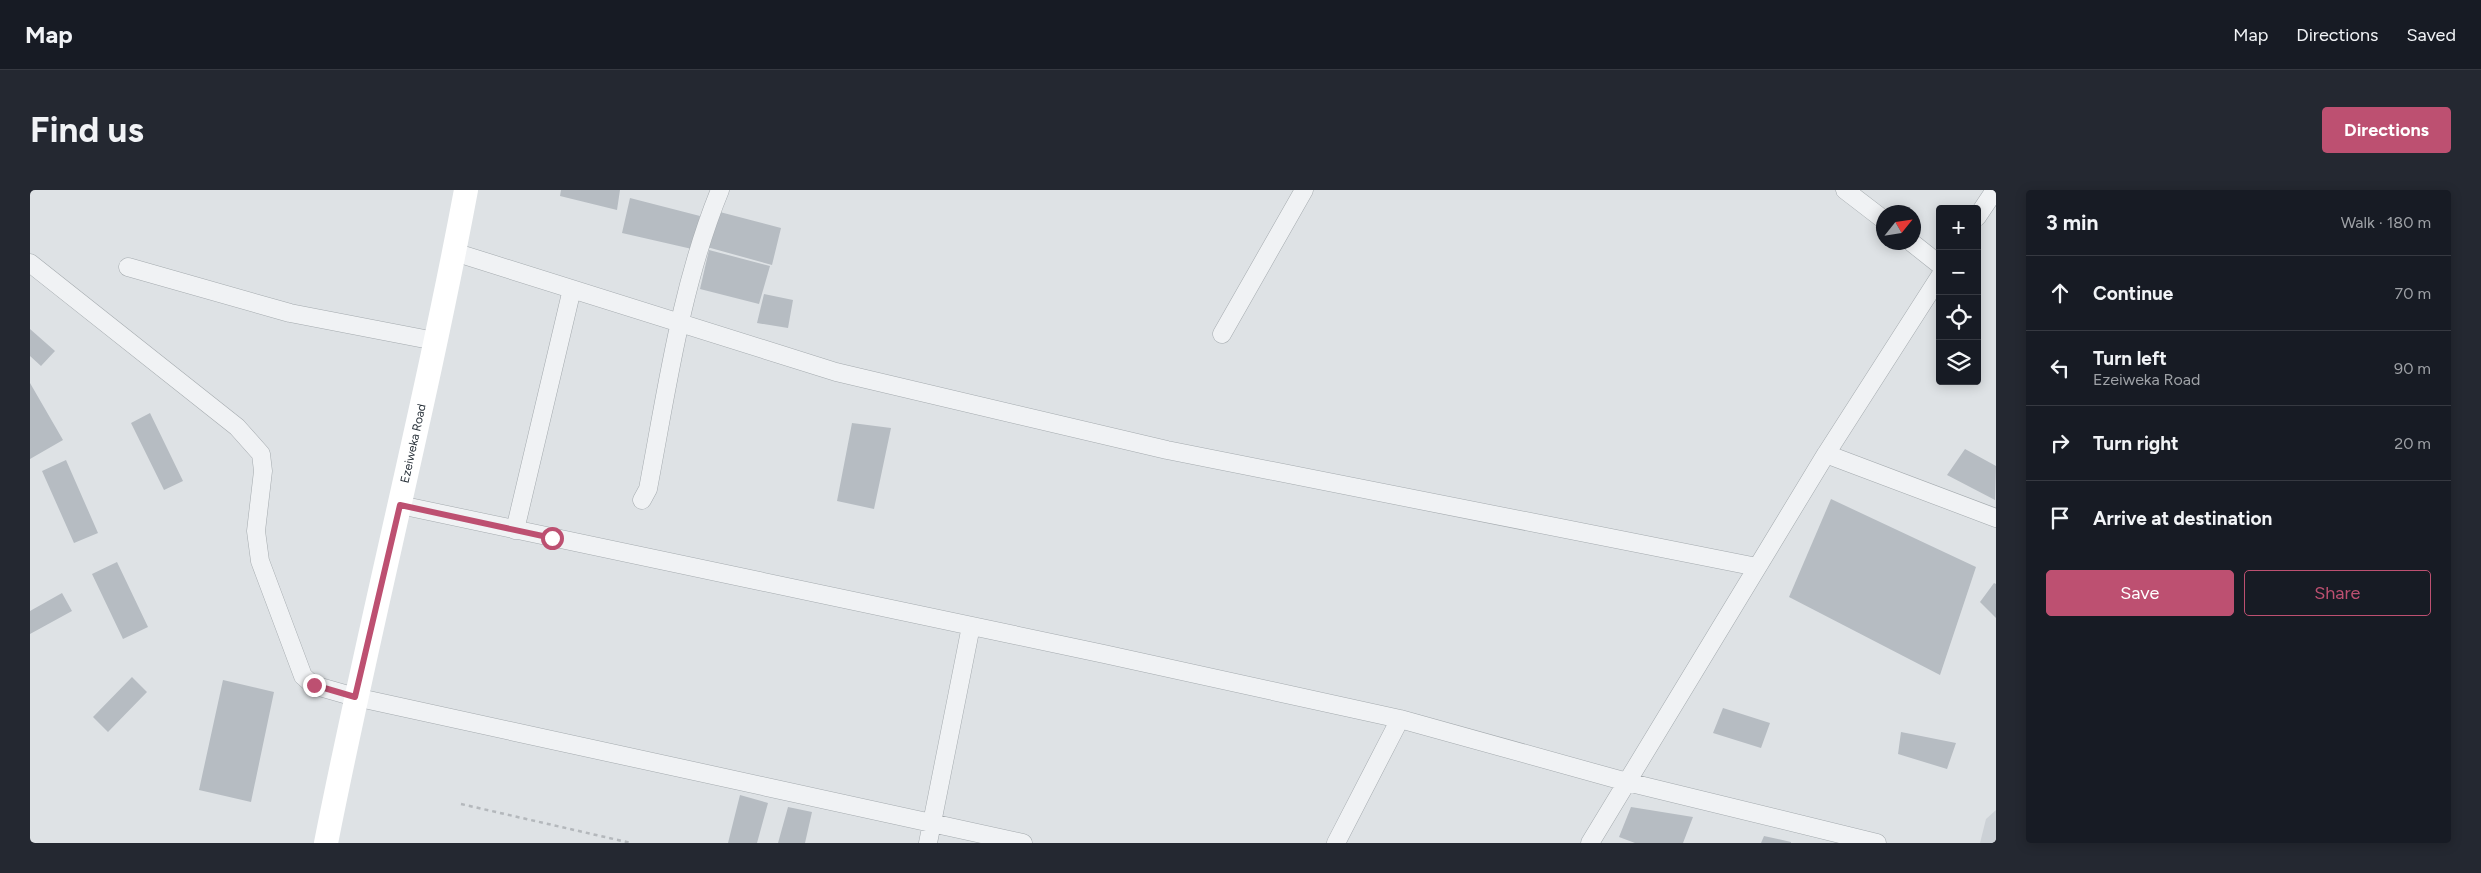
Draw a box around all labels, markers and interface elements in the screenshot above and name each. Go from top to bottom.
text: Map [25,20,73,49]
text: Map [2233,24,2268,46]
text: Directions [2296,24,2378,46]
text: Saved [2406,24,2456,46]
button: Directions [2322,107,2451,153]
text: Find us [30,109,144,151]
north arrow [1876,205,1921,250]
map controls [1936,205,1981,385]
button: + [1936,205,1981,250]
text: 3 min [2046,210,2098,235]
text: Walk · 180 m [2341,213,2431,232]
button: − [1936,250,1981,295]
icon: ahead [2046,279,2074,307]
text: Continue [2093,282,2173,305]
text: 70 m [2395,284,2431,303]
button: locate [1936,295,1981,340]
button: layers [1936,340,1981,385]
text: Turn left [2093,347,2167,370]
icon: left [2046,354,2074,382]
text: 90 m [2394,359,2431,378]
text: Ezeiweka Road [2093,370,2200,389]
street label: Ezeiweka Road [398,403,429,484]
icon: right [2046,429,2074,457]
text: Turn right [2093,432,2179,455]
text: 20 m [2394,434,2431,453]
icon: arrive [2046,504,2074,532]
text: Arrive at destination [2093,507,2272,530]
route start [541,527,564,550]
button: Save [2046,570,2234,616]
button: Share [2244,570,2431,616]
route end [303,674,326,697]

